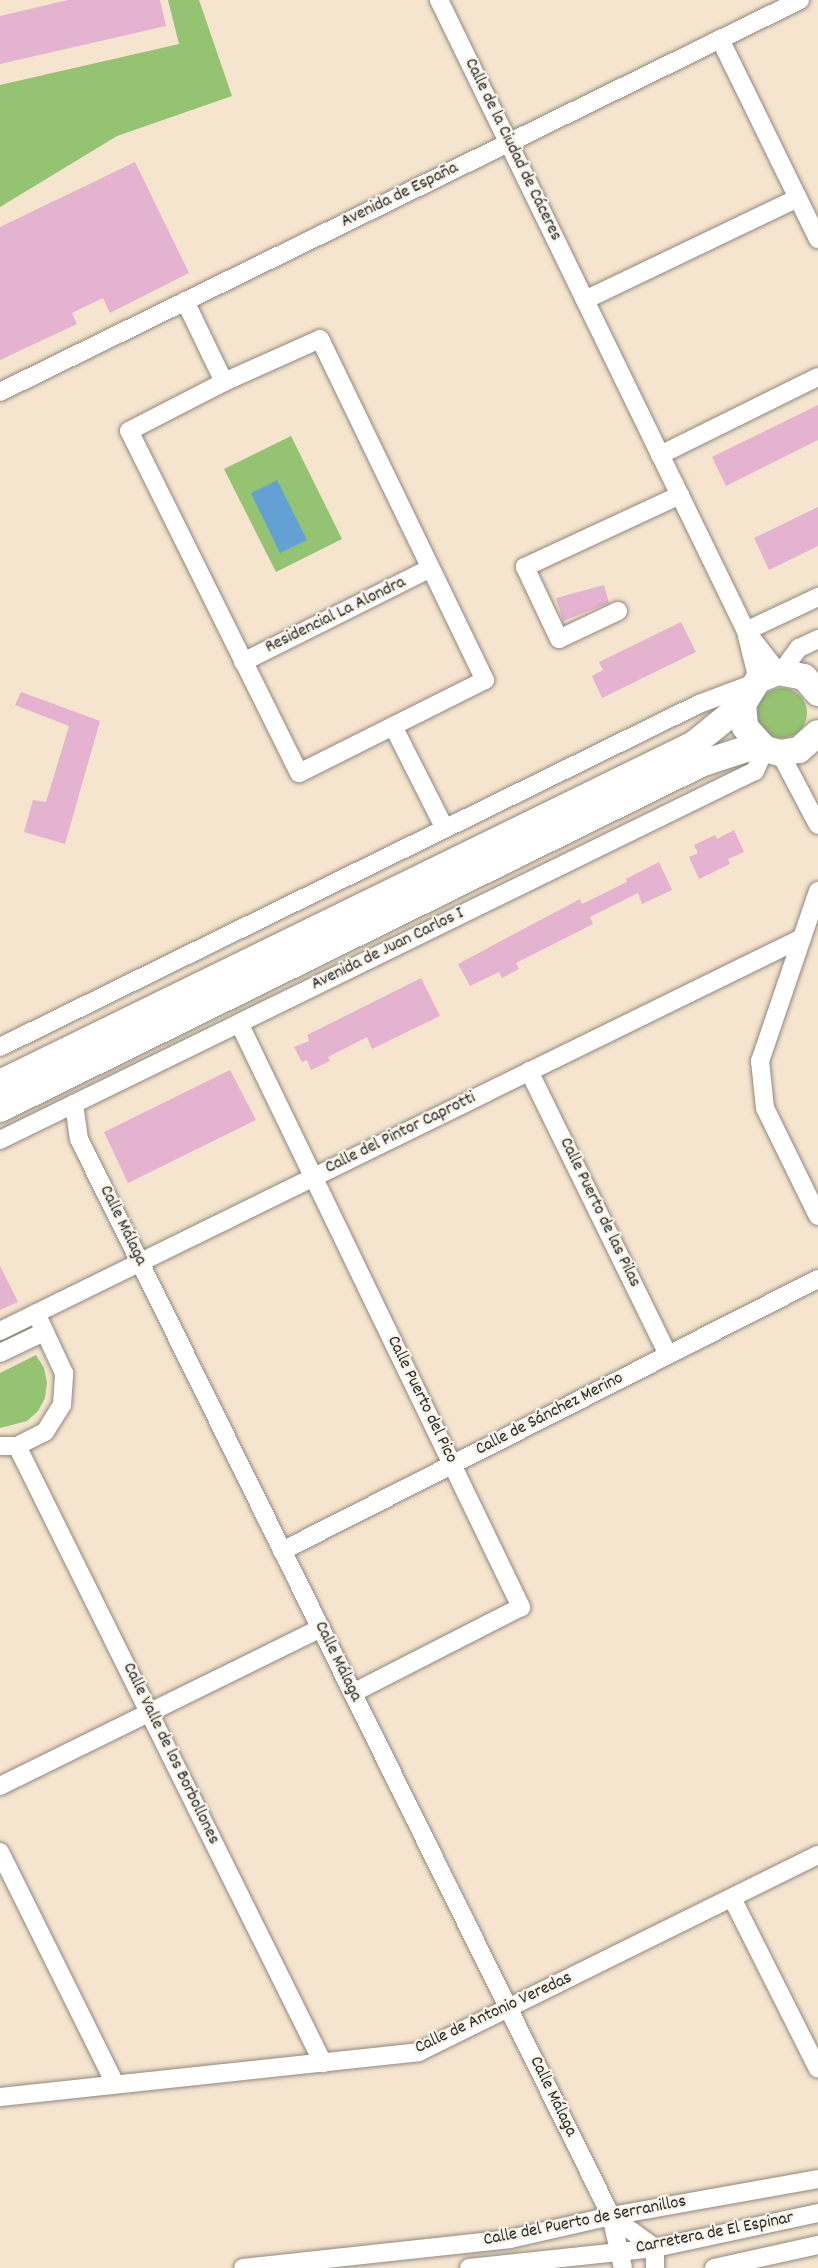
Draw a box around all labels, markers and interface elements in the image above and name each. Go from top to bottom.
street label: Calle de la Ciudad de Cáceres [458,55,566,245]
street label: Avenida de España [338,158,462,234]
street label: Residencial La Alondra [262,573,410,659]
street label: Avenida de Juan Carlos I [308,904,468,996]
street label: Calle del Pintor Caprotti [322,1088,480,1180]
street label: Calle Puerto de las Pilas [553,1135,645,1291]
street label: Calle Málaga [93,1182,151,1270]
street label: Calle Puerto del Pico [381,1333,461,1467]
street label: Calle de Sánchez Merino [473,1368,627,1462]
street label: Calle Málaga [308,1618,366,1706]
street label: Calle Valle de los Borbollones [117,1660,223,1848]
street label: Calle de Antonio Veredas [412,1968,576,2060]
street label: Calle Málaga [523,2053,581,2141]
street label: Calle del Puerto de Serranillos [482,2192,688,2252]
street label: Carretera de El Espinar [634,2208,796,2260]

